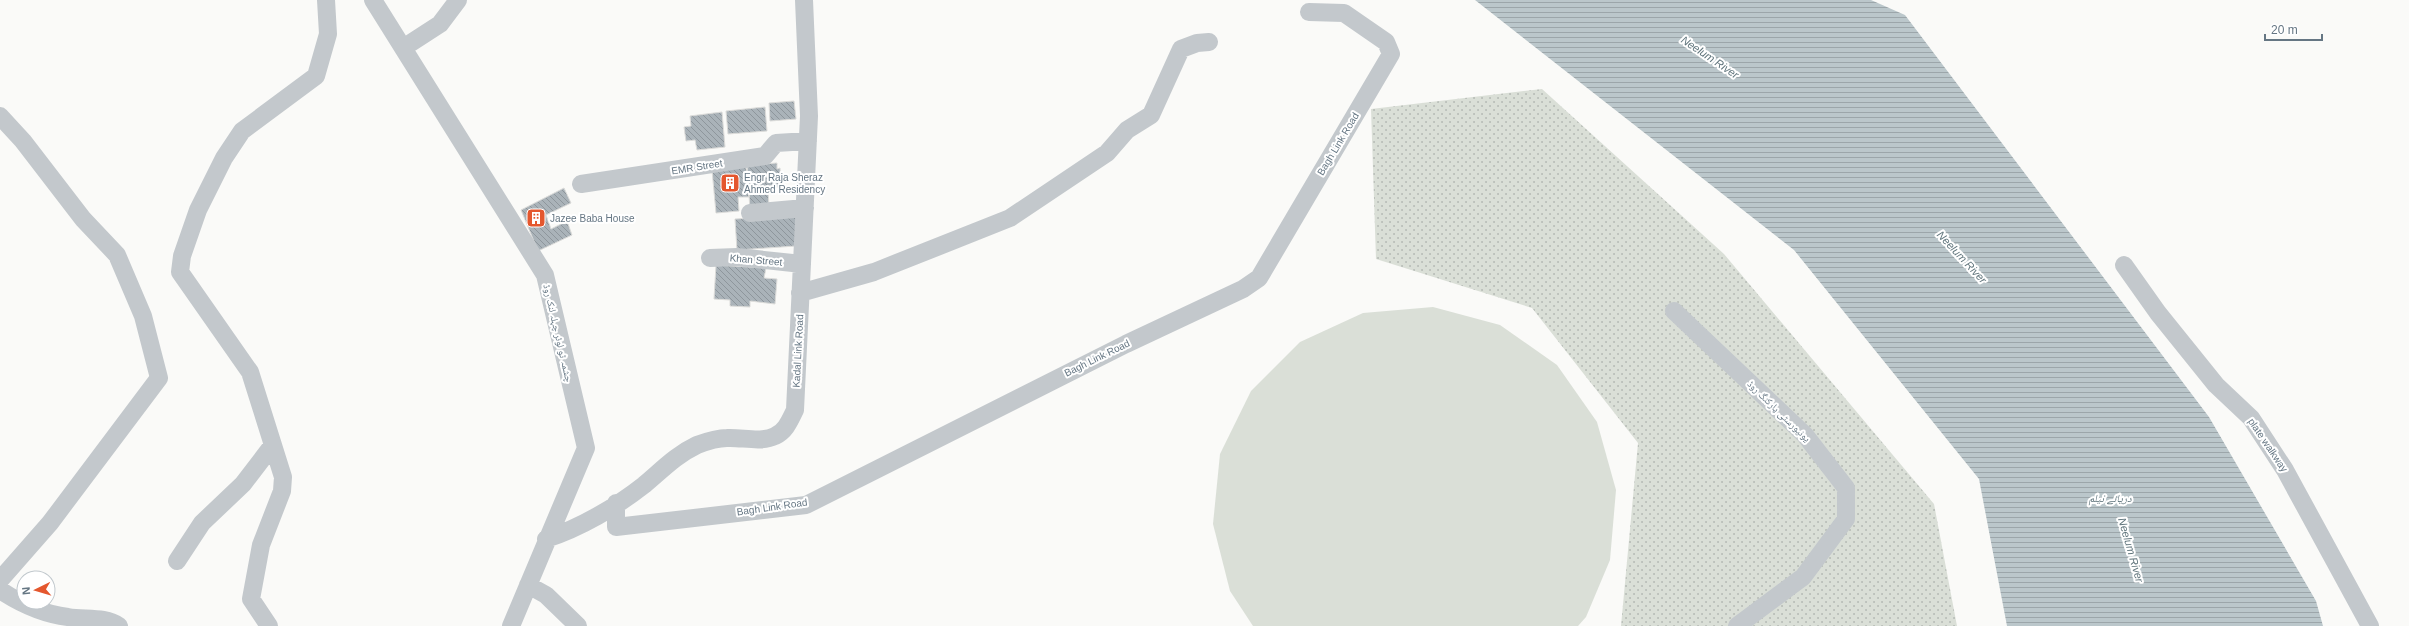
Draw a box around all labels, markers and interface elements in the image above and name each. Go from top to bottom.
scale bar [2265,16,2322,42]
text: 20 m [2271,23,2298,37]
water label: Neelum River [1679,33,1742,81]
street label: Bagh Link Road [1315,111,1361,177]
street label: EMR Street [671,157,724,176]
building icon: Engr Raja Sheraz Ahmed Residency [719,172,741,194]
place label: Engr Raja Sheraz Ahmed Residency [744,172,825,195]
building icon: Jazee Baba House [525,207,547,229]
place label: Jazee Baba House [550,213,635,224]
water label: Neelum River [1935,229,1990,286]
street label: Khan Street [729,252,783,268]
street label: چشمہ ٹو لوئر چہلہ لنک روڈ [540,283,575,384]
street label: Kadal Link Road [791,314,805,388]
street label: Bagh Link Road [1063,337,1131,379]
street label: یونیورسٹی پارکنگ روڈ [1745,378,1813,445]
street label: plate walkway [2246,416,2290,474]
water label: دریائے نیلم [2088,492,2132,506]
street label: Bagh Link Road [736,497,808,517]
water label: Neelum River [2116,516,2146,585]
north arrow [16,570,56,610]
text: N [20,586,32,595]

